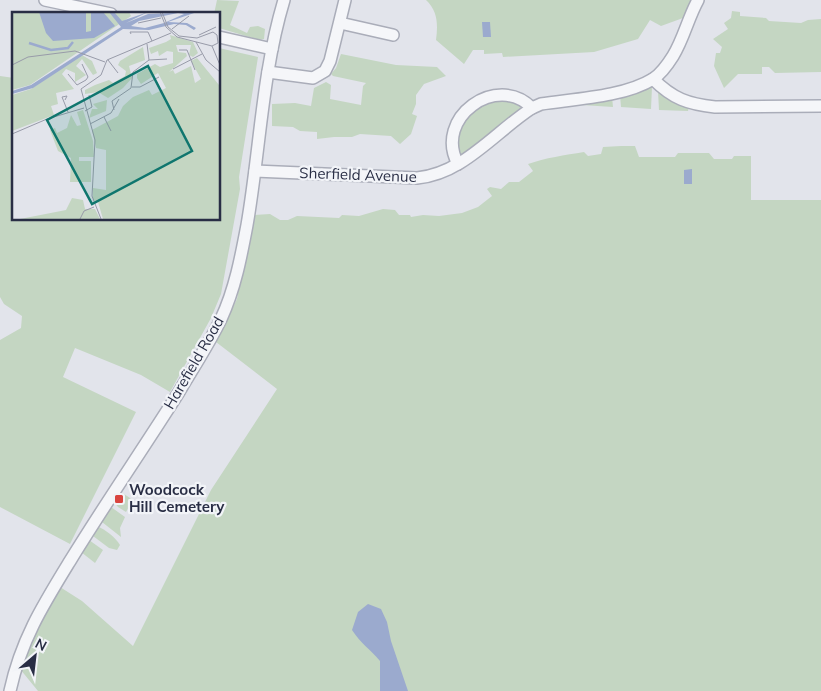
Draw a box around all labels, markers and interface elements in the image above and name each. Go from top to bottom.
inset map [12,12,220,220]
street label: Sherfield Avenue [299,163,417,186]
street label: Harefield Road [159,313,228,413]
place label: Woodcock Hill Cemetery [129,480,225,516]
marker: Woodcock Hill Cemetery [113,493,125,505]
north arrow [10,631,60,681]
text: N [32,634,50,655]

